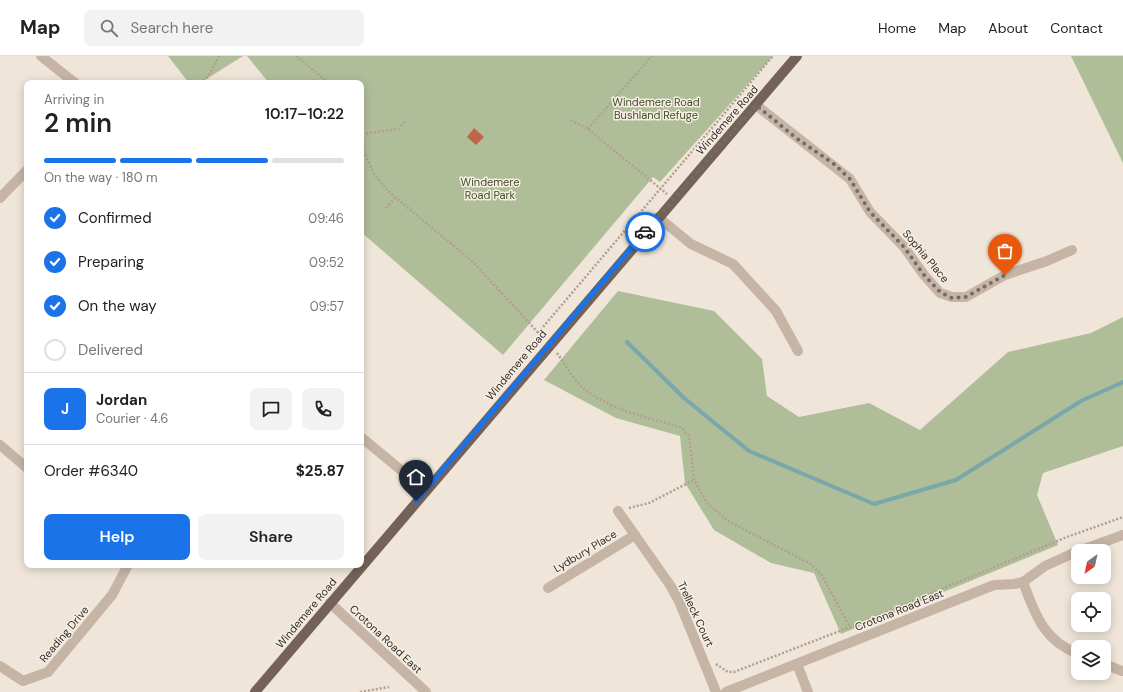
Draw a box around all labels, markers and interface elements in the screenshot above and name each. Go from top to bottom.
search box [84,10,364,46]
text: Map [20,15,60,40]
icon: search [98,17,120,39]
text: Search here [130,18,213,38]
text: Home [878,19,916,37]
text: Map [938,19,966,37]
text: About [988,19,1028,37]
text: Contact [1050,19,1103,37]
street label: Windemere Road [693,82,761,158]
text: Arriving in [44,91,104,108]
park label: Windemere Road Bushland Refuge [612,95,700,122]
text: 10:17–10:22 [265,104,344,124]
text: 2 min [44,106,112,140]
text: On the way · 180 m [44,169,158,186]
park label: Windemere Road Park [461,175,519,202]
icon: check [44,207,66,229]
text: Confirmed [78,208,152,228]
text: 09:46 [308,210,344,227]
courier [625,212,665,252]
icon: car [634,221,656,243]
street label: Sophia Place [900,227,952,285]
pin [988,234,1022,275]
icon: bag [994,240,1016,262]
icon: check [44,251,66,273]
text: Preparing [78,252,144,272]
text: 09:52 [309,254,344,271]
icon: check [44,295,66,317]
text: On the way [78,296,157,316]
text: 09:57 [310,298,344,315]
street label: Windemere Road [483,327,550,403]
text: Delivered [78,340,143,360]
button: chat [250,388,292,430]
button: phone [302,388,344,430]
text: Jordan [96,390,147,410]
text: J [61,399,69,419]
text: Courier · 4.6 [96,410,168,427]
pin [399,460,433,501]
text: Order #6340 [44,461,138,481]
text: $25.87 [296,461,344,481]
icon: home [405,466,427,488]
button: Help [44,514,190,560]
button: Share [198,514,344,560]
street label: Lydbury Place [551,527,619,575]
north arrow [1071,544,1111,584]
map controls [1071,544,1111,680]
street label: Windemere Road [273,575,340,651]
street label: Trelleck Court [675,579,717,649]
street label: Crotona Road East [853,586,945,634]
button: locate [1071,592,1111,632]
street label: Crotona Road East [347,602,425,676]
street label: Reading Drive [36,603,92,665]
button: layers [1071,640,1111,680]

